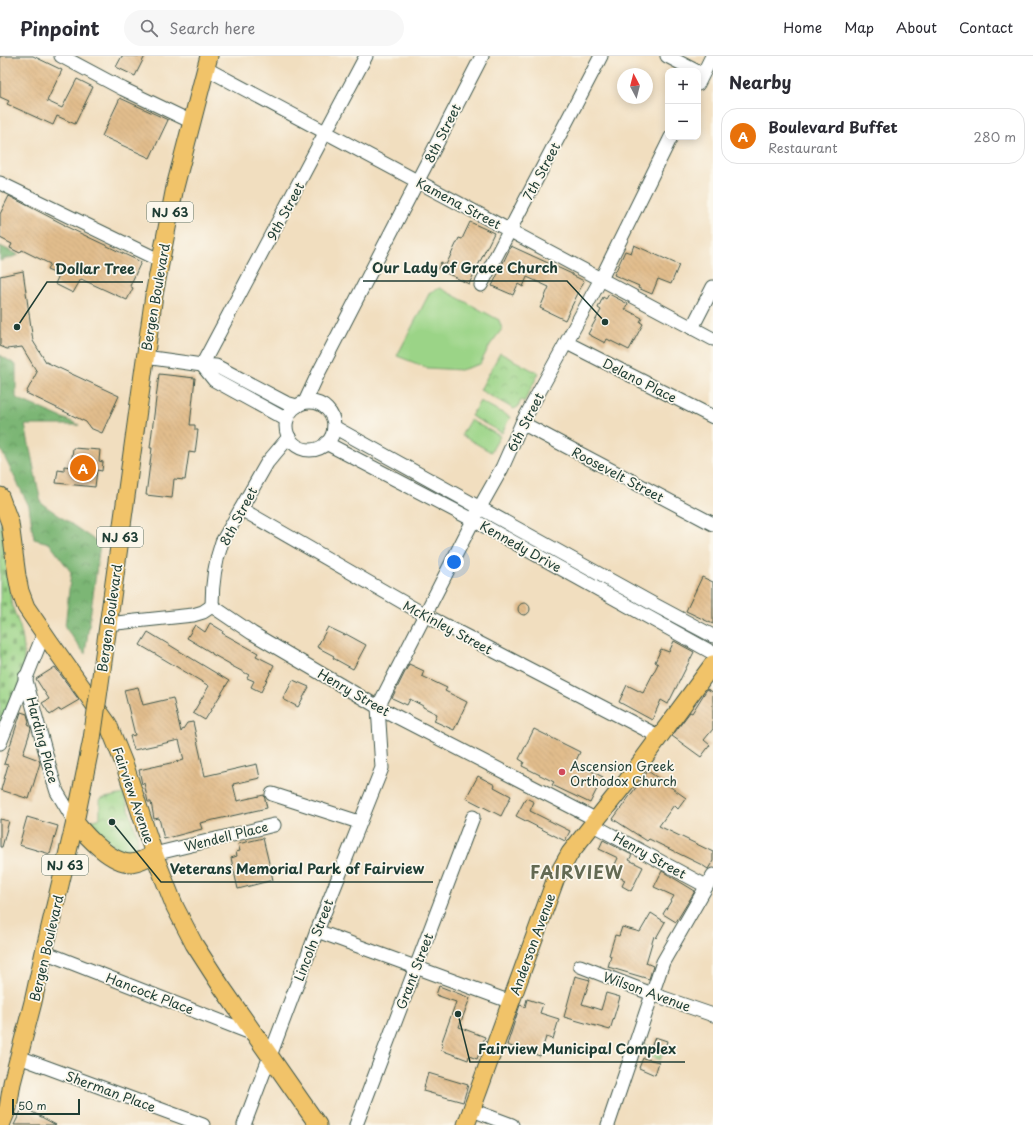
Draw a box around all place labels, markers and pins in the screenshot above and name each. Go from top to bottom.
callout: Our Lady of Grace Church [363,255,567,281]
callout: Dollar Tree [47,256,143,282]
pin: A [70,453,96,483]
place label: Ascension Greek Orthodox Church [570,756,677,790]
marker: Ascension Greek Orthodox Church [557,767,567,777]
callout: Veterans Memorial Park of Fairview [161,856,433,882]
callout: Fairview Municipal Complex [470,1036,685,1062]

